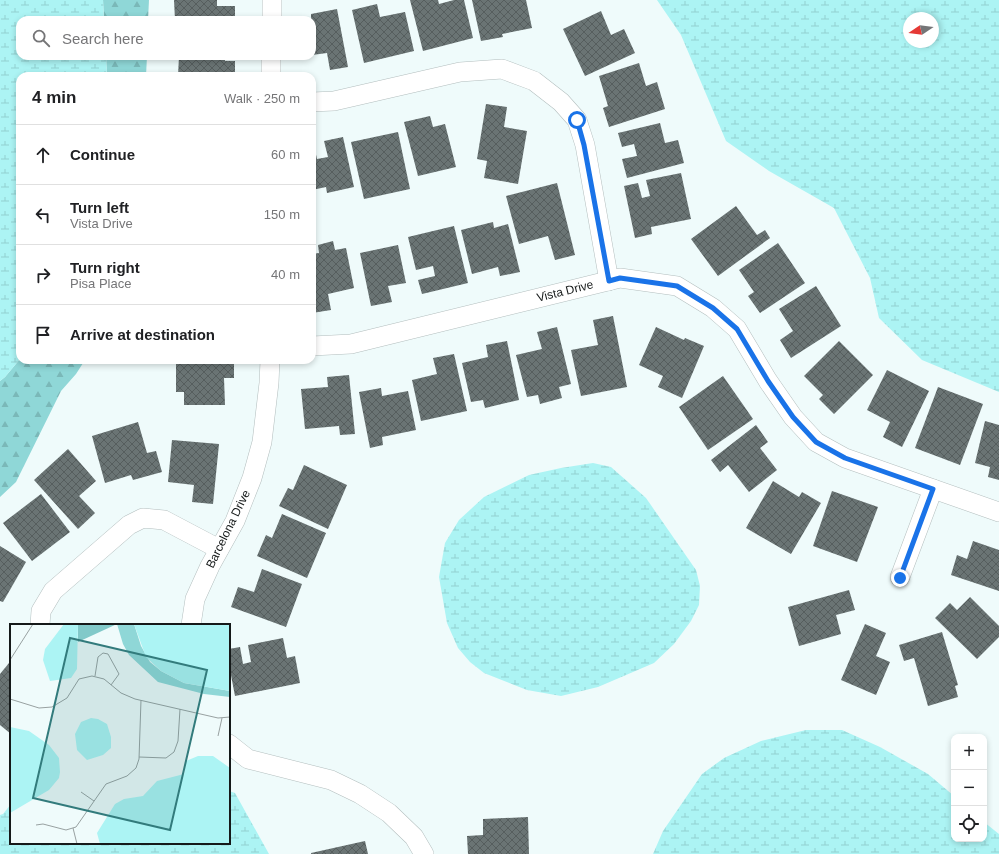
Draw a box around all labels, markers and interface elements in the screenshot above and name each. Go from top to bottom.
north arrow [903,12,939,48]
search box [16,16,316,60]
icon: search [30,27,52,49]
text: Search here [62,30,144,47]
text: 4 min [32,88,76,107]
text: Walk · 250 m [224,91,300,106]
route start [568,111,586,129]
icon: ahead [32,144,54,166]
text: Continue [70,146,135,163]
text: 60 m [271,147,300,162]
text: Turn left [70,199,129,216]
icon: left [32,204,54,226]
text: 150 m [264,207,300,222]
text: Vista Drive [70,216,133,231]
text: Turn right [70,259,140,276]
icon: right [32,264,54,286]
text: 40 m [271,267,300,282]
text: Pisa Place [70,276,131,291]
street label: Vista Drive [535,277,595,305]
icon: arrive [32,324,54,346]
text: Arrive at destination [70,326,215,343]
street label: Barcelona Drive [203,487,253,570]
route end [891,569,909,587]
inset map [10,624,230,844]
map controls [951,734,987,842]
button: + [951,734,987,770]
button: − [951,770,987,806]
button: locate [951,806,987,842]

